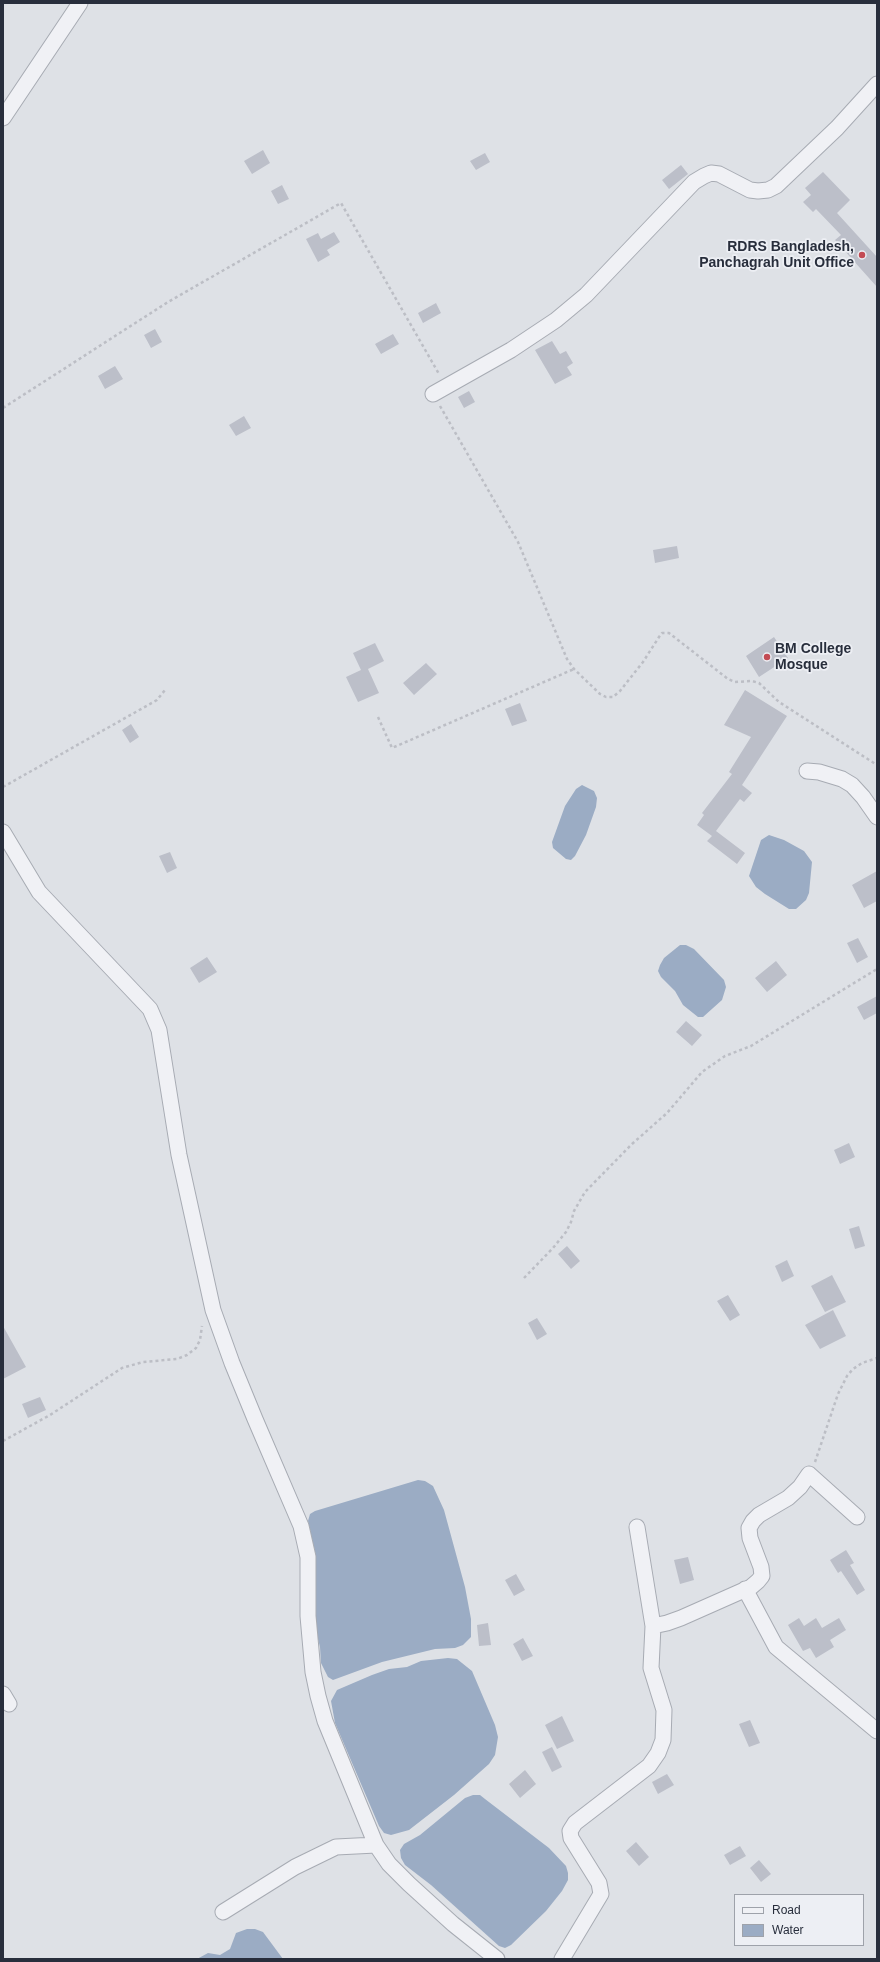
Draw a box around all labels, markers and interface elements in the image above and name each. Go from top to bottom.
place label: RDRS Bangladesh, Panchagrah Unit Office [699,239,854,272]
marker: RDRS Bangladesh, Panchagrah Unit Office [857,250,867,260]
place label: BM College Mosque [775,641,851,674]
marker: BM College Mosque [762,652,772,662]
legend [734,1894,864,1946]
text: Road [772,1903,801,1917]
text: Water [772,1923,804,1937]

